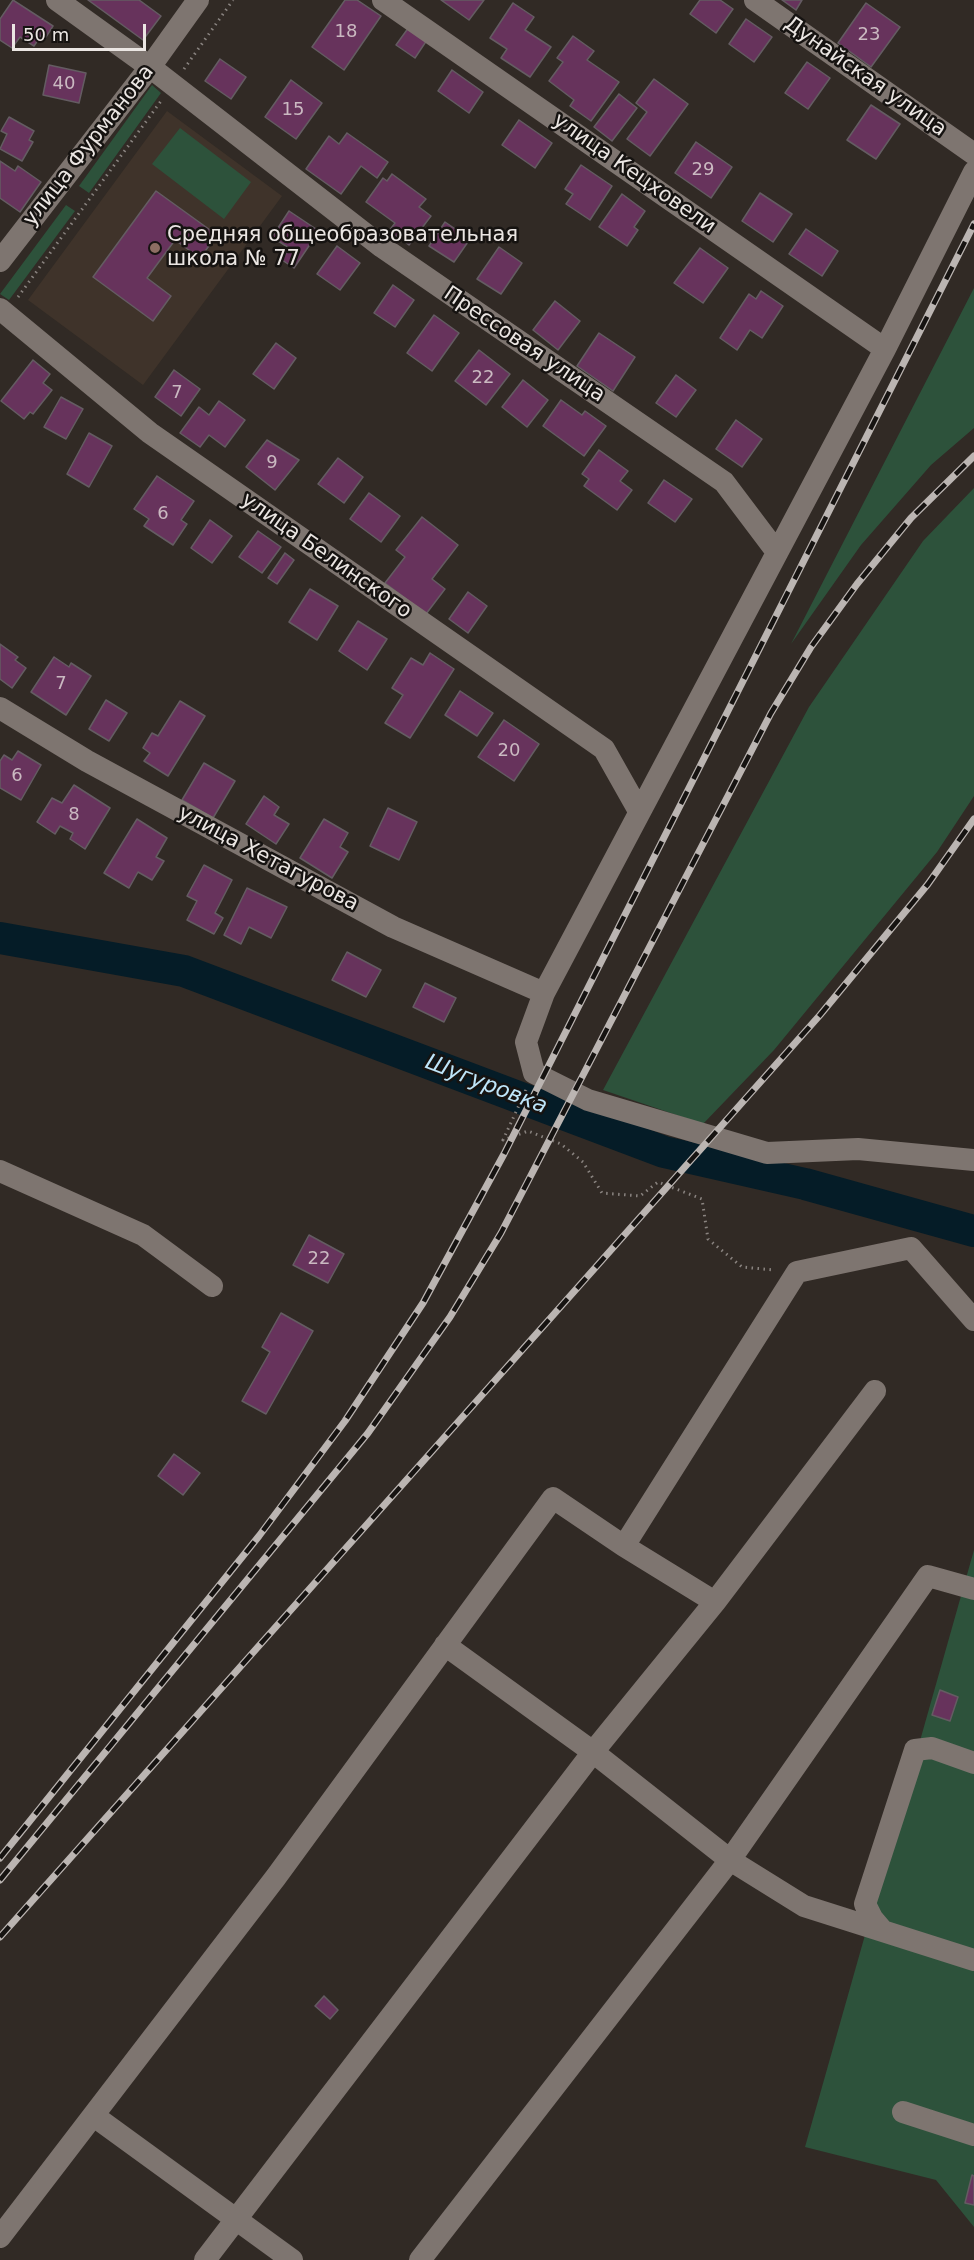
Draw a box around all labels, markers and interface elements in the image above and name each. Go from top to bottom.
scale bar [15,12,148,50]
street label: Дунайская улица [779,12,951,142]
house number: 18 [335,21,357,43]
text: 50 m [23,24,69,45]
house number: 23 [858,24,880,46]
street label: улица Фурманова [18,60,160,232]
house number: 40 [53,73,75,95]
house number: 15 [282,99,304,121]
street label: улица Кецховели [548,108,720,240]
house number: 29 [692,159,714,181]
place label: Средняя общеобразовательная школа № 77 [167,223,518,273]
marker: Средняя общеобразовательная школа № 77 [148,241,162,255]
street label: Прессовая улица [439,282,609,408]
house number: 22 [472,367,494,389]
house number: 7 [171,382,183,404]
house number: 9 [266,452,278,474]
street label: улица Белинского [236,488,416,624]
house number: 6 [157,503,169,525]
house number: 7 [55,673,67,695]
house number: 20 [498,740,520,762]
house number: 6 [11,765,23,787]
street label: улица Хетагурова [174,801,362,917]
house number: 8 [68,804,80,826]
water label: Шугуровка [421,1050,551,1120]
house number: 22 [308,1248,330,1270]

